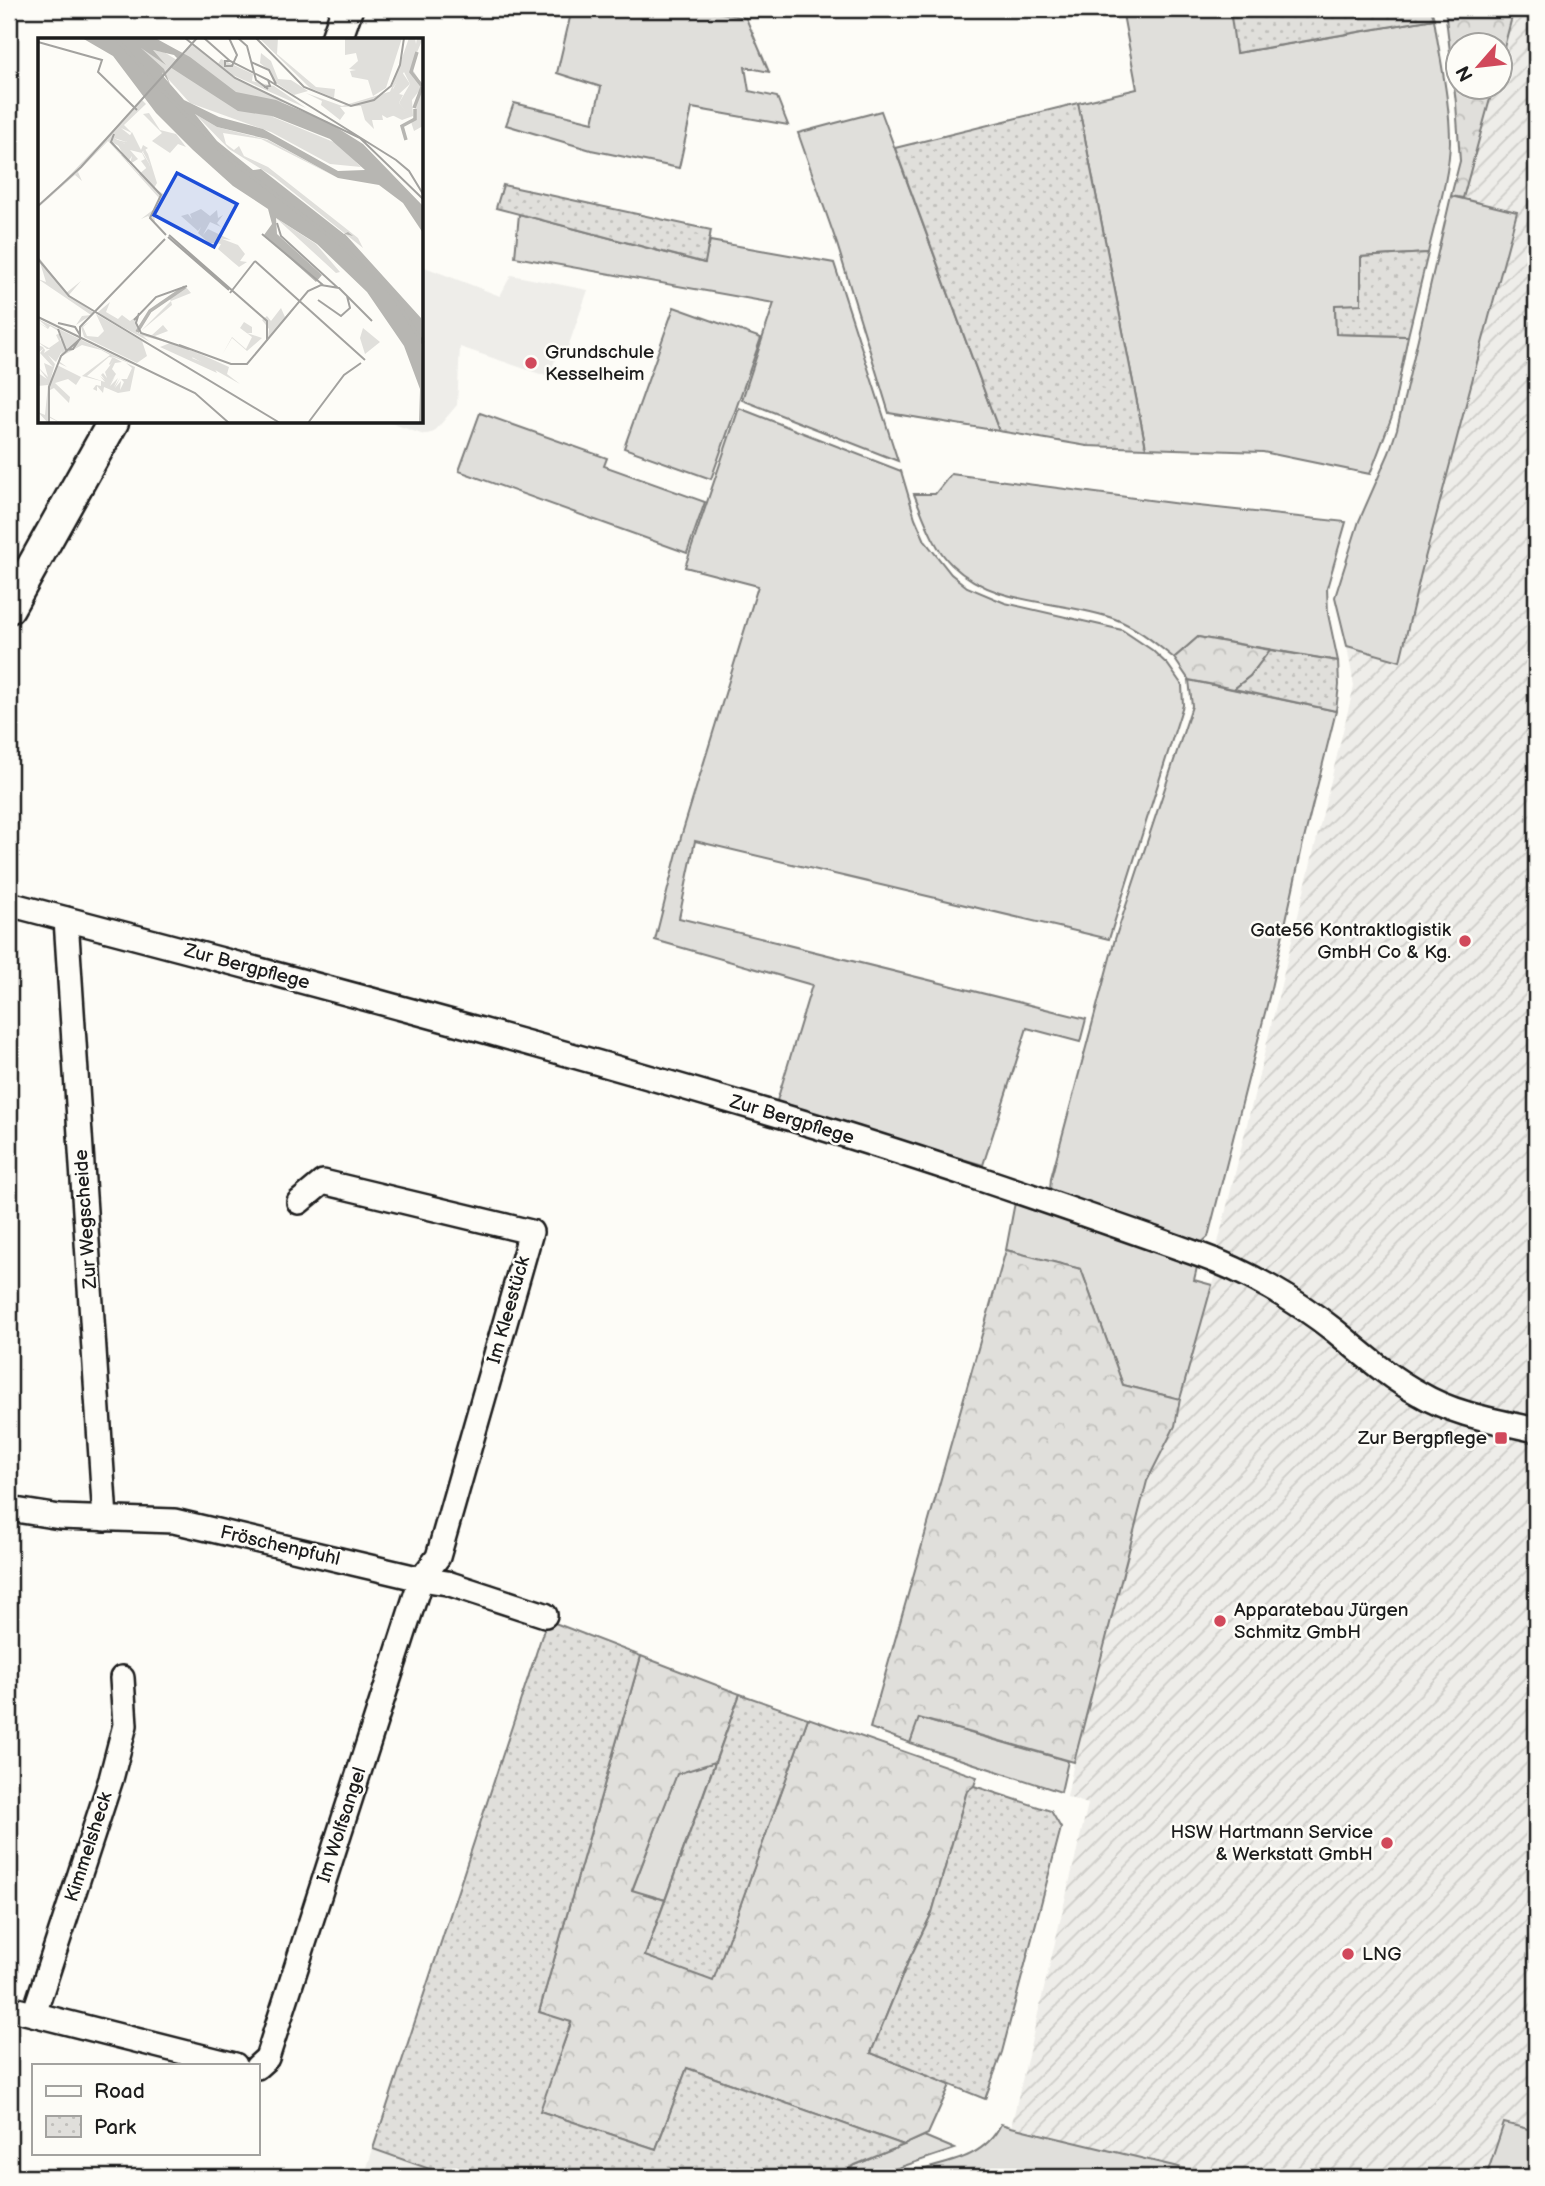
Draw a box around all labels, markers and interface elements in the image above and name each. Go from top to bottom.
north arrow [1444,32,1514,102]
inset map [38,38,424,424]
text: N [1452,62,1479,85]
place label: Grundschule Kesselheim [545,341,654,386]
marker: Grundschule Kesselheim [523,355,539,371]
place label: Gate56 Kontraktlogistik GmbH Co & Kg. [1250,919,1452,964]
marker: Gate56 Kontraktlogistik GmbH Co & Kg. [1457,933,1473,949]
street label: Zur Bergpflege [181,939,312,995]
street label: Zur Bergpflege [726,1090,857,1150]
street label: Zur Wegscheide [70,1149,102,1290]
street label: Im Kleestück [483,1253,536,1366]
place label: Zur Bergpflege [1357,1427,1487,1450]
marker: Zur Bergpflege [1493,1430,1509,1446]
street label: Fröschenpfuhl [218,1521,342,1571]
place label: Apparatebau Jürgen Schmitz GmbH [1234,1599,1408,1644]
marker: Apparatebau Jürgen Schmitz GmbH [1212,1613,1228,1629]
street label: Im Wolfsangel [313,1764,371,1886]
street label: Kimmelsheck [60,1788,118,1905]
place label: HSW Hartmann Service & Werkstatt GmbH [1170,1821,1373,1866]
marker: HSW Hartmann Service & Werkstatt GmbH [1379,1835,1395,1851]
place label: LNG [1362,1943,1401,1966]
marker: LNG [1340,1946,1356,1962]
legend [32,2064,259,2154]
text: Road [94,2079,145,2104]
text: Park [94,2115,137,2140]

